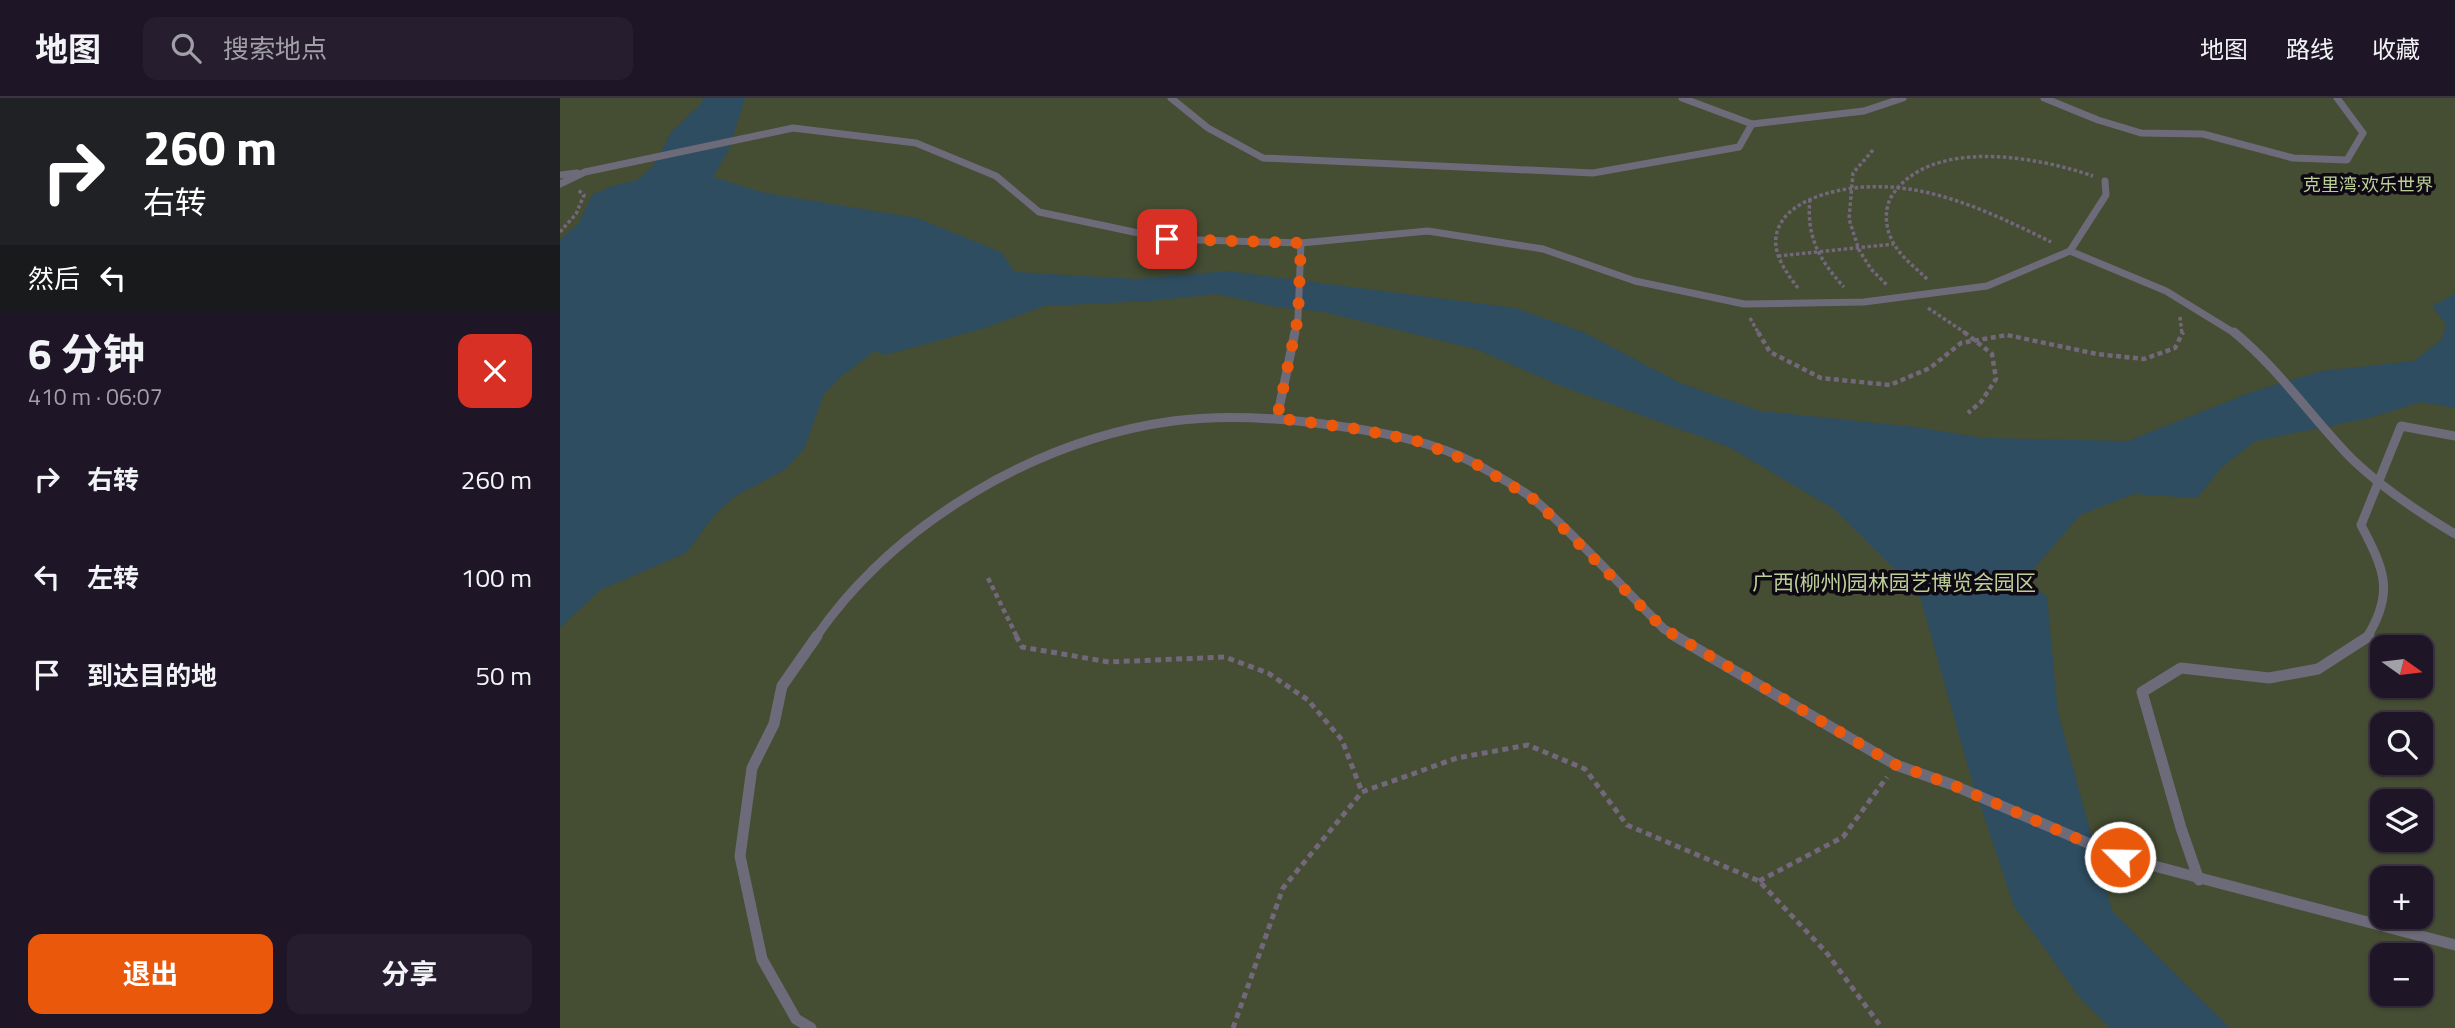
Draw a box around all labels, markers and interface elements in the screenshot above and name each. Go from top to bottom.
search box [143,17,633,80]
text: 地图 [35,24,101,74]
icon: search [167,29,205,67]
text: 搜索地点 [223,29,327,68]
text: 地图 [2200,31,2248,67]
text: 路线 [2286,31,2334,67]
text: 收藏 [2372,31,2420,67]
text: 260 m [143,109,277,184]
icon: right [28,126,119,217]
park label: 克里湾·欢乐世界 [2303,171,2433,198]
text: 右转 [143,178,207,226]
pin [1137,209,1197,269]
icon: arrive [1148,220,1186,258]
text: 然后 [28,259,80,298]
icon: left [94,259,132,297]
text: 6 分钟 [28,321,145,385]
button: close [458,334,532,408]
text: 410 m · 06:07 [28,379,163,414]
icon: right [28,460,66,498]
text: 右转 [87,460,139,499]
text: 260 m [461,460,532,499]
icon: left [28,558,66,596]
text: 左转 [87,558,139,597]
text: 100 m [461,558,532,597]
park label: 广西(柳州)园林园艺博览会园区 [1752,566,2036,598]
north arrow [2370,635,2432,698]
map controls [2370,635,2433,1006]
icon: arrive [28,656,66,694]
text: 到达目的地 [87,656,217,695]
text: 50 m [475,656,532,695]
button: search [2370,712,2433,775]
button: layers [2370,789,2433,852]
position arrow [2083,820,2157,894]
button: + [2370,866,2433,929]
button: 退出 [28,934,273,1014]
button: 分享 [287,934,532,1014]
button: − [2370,943,2433,1006]

